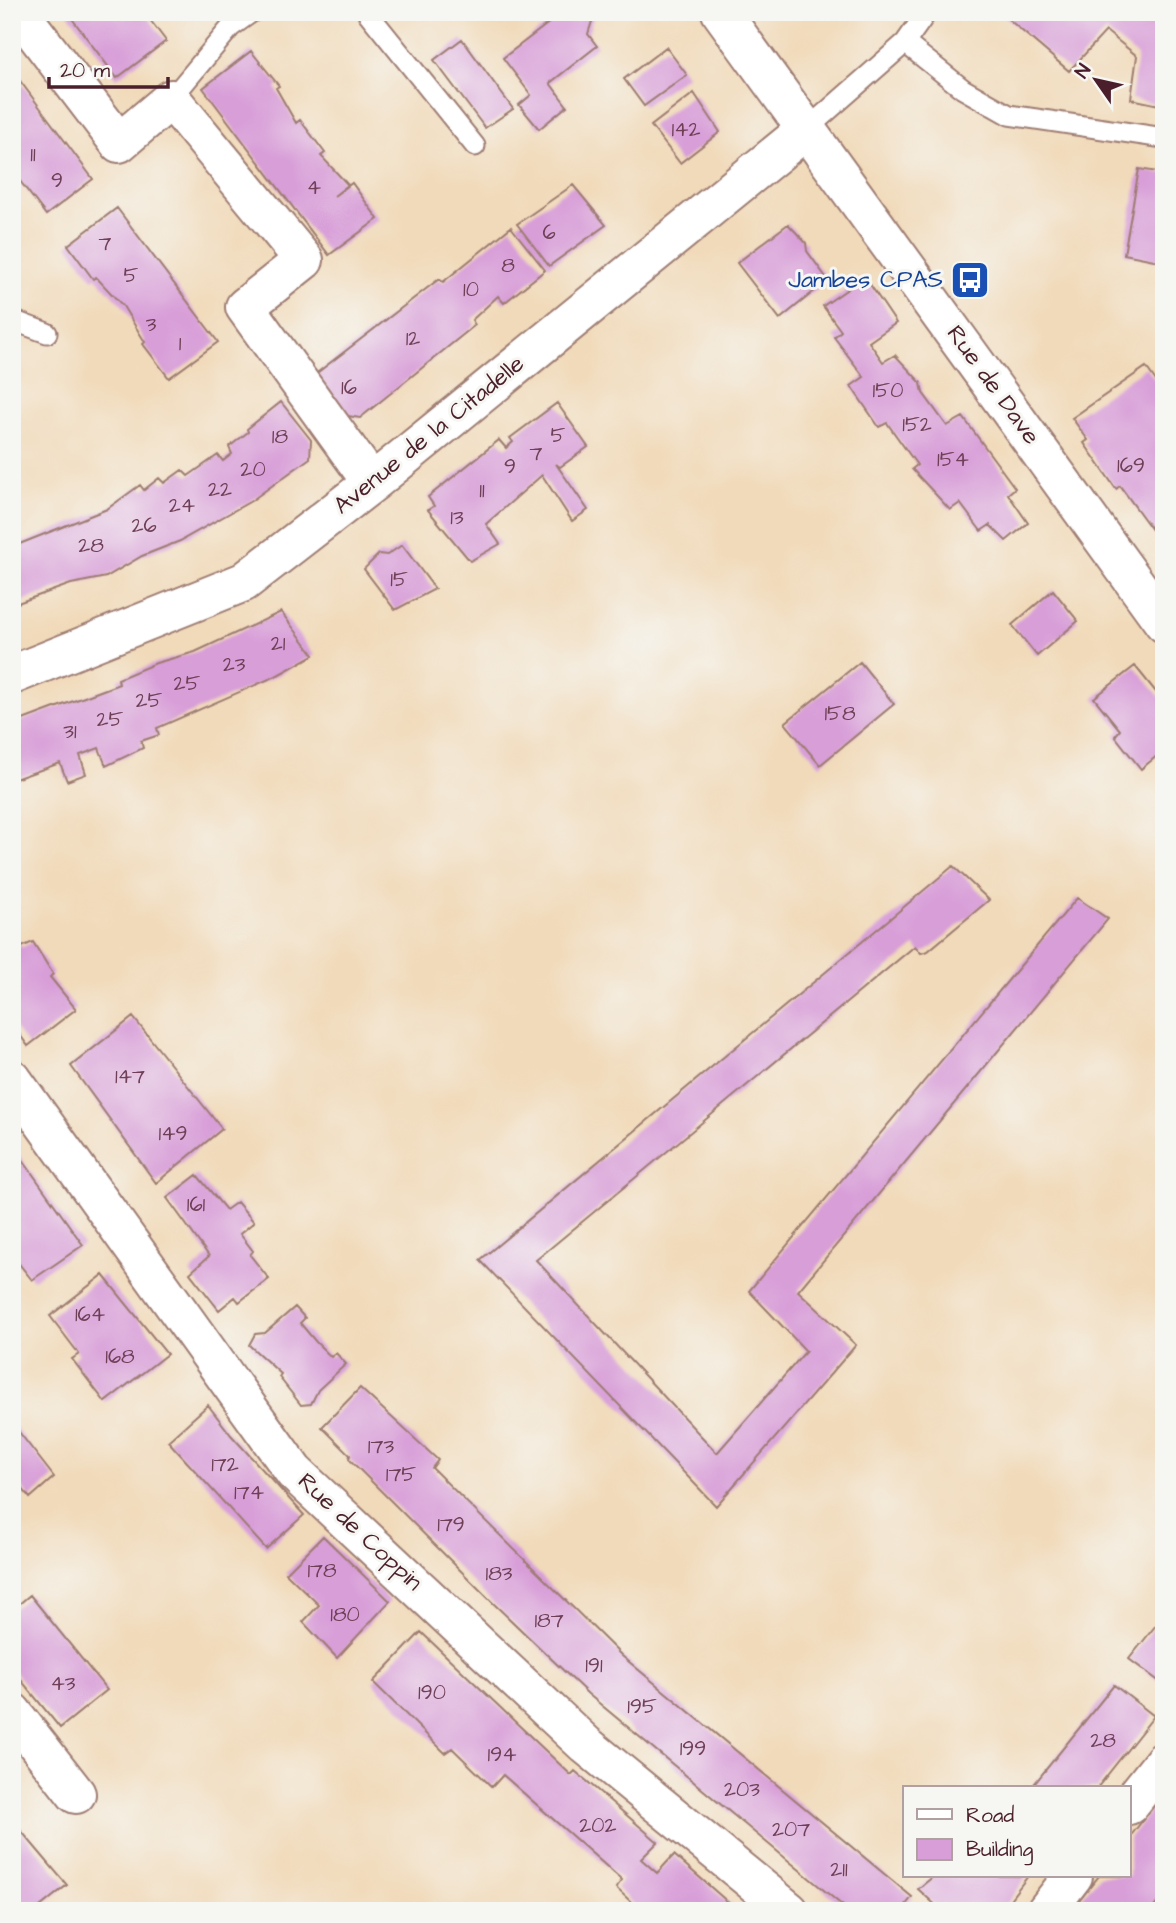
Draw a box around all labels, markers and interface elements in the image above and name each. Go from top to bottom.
scale bar [49,46,168,90]
north arrow [1060,46,1130,116]
text: 20 m [60,56,111,85]
text: N [1069,59,1098,84]
house number: 142 [672,115,701,144]
house number: 11 [30,140,36,169]
house number: 9 [51,166,63,195]
house number: 4 [307,173,321,202]
house number: 6 [542,218,556,247]
house number: 7 [99,229,112,258]
house number: 8 [501,251,515,280]
bus stop icon: Jambes CPAS [949,259,991,301]
house number: 5 [124,261,139,290]
place label: Jambes CPAS [788,263,943,297]
house number: 10 [463,275,479,304]
house number: 3 [146,310,157,339]
street label: Rue de Dave [938,318,1048,452]
house number: 12 [406,324,420,353]
house number: 1 [179,329,182,358]
street label: Avenue de la Citadelle [326,347,532,523]
house number: 16 [341,373,357,402]
house number: 150 [873,376,903,405]
house number: 152 [902,410,932,439]
house number: 5 [551,421,566,450]
house number: 18 [272,422,289,451]
house number: 7 [530,439,543,468]
house number: 154 [937,445,969,474]
house number: 169 [1117,451,1145,480]
house number: 9 [504,452,516,481]
house number: 20 [240,455,266,484]
house number: 22 [208,475,232,504]
house number: 11 [479,476,485,505]
house number: 24 [169,491,195,520]
house number: 13 [450,503,464,532]
house number: 26 [131,511,157,540]
house number: 28 [78,531,104,560]
house number: 15 [390,565,408,594]
house number: 21 [271,629,286,658]
house number: 23 [223,650,246,679]
house number: 25 [174,669,201,698]
house number: 25 [136,686,163,715]
house number: 158 [824,699,856,728]
house number: 25 [97,705,124,734]
house number: 31 [63,717,77,746]
house number: 147 [115,1062,145,1091]
house number: 149 [159,1119,187,1148]
house number: 161 [187,1190,206,1219]
house number: 164 [75,1300,105,1329]
house number: 168 [105,1342,135,1371]
house number: 173 [368,1432,394,1461]
house number: 172 [211,1450,239,1479]
house number: 175 [386,1460,416,1489]
street label: Rue de Coppin [290,1465,430,1599]
house number: 174 [234,1478,264,1507]
house number: 179 [437,1510,465,1539]
house number: 178 [307,1556,337,1585]
house number: 183 [486,1559,513,1588]
house number: 180 [330,1600,360,1629]
house number: 187 [534,1606,564,1635]
house number: 191 [585,1651,603,1680]
house number: 43 [51,1669,76,1698]
house number: 190 [418,1678,446,1707]
house number: 195 [627,1692,657,1721]
house number: 28 [1090,1726,1116,1755]
house number: 199 [680,1734,706,1763]
house number: 194 [488,1740,516,1769]
house number: 203 [724,1775,760,1804]
legend [903,1786,1130,1878]
text: Road [966,1801,1014,1830]
house number: 202 [579,1811,617,1840]
house number: 207 [772,1815,810,1844]
text: Building [966,1835,1034,1866]
house number: 211 [830,1855,848,1884]

